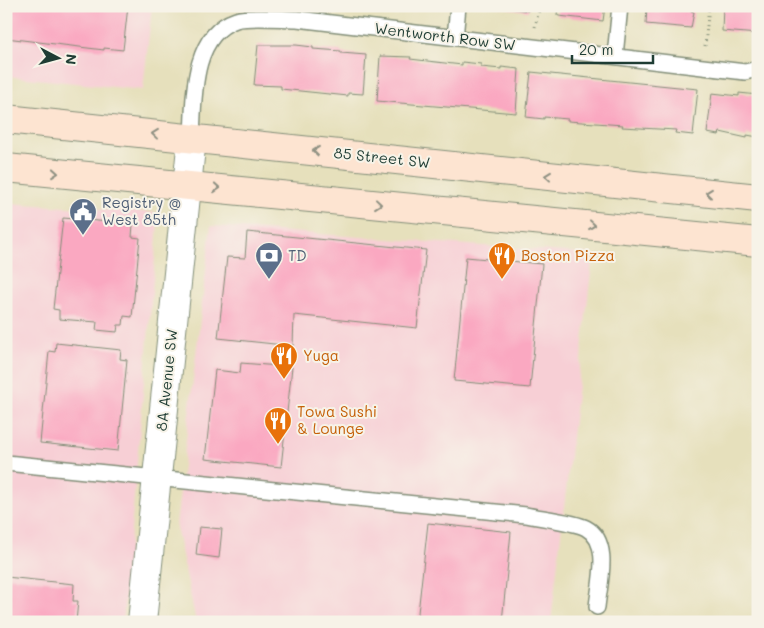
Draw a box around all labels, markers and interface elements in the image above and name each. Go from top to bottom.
street label: Wentworth Row SW [374,17,517,55]
north arrow [32,32,82,82]
scale bar [572,32,653,64]
text: 20 m [579,39,613,59]
text: N [61,53,81,66]
one-way arrow [151,129,159,140]
street label: 85 Street SW [333,142,431,172]
one-way arrow [312,146,320,157]
one-way arrow [51,167,59,178]
one-way arrow [543,171,551,182]
one-way arrow [213,182,221,193]
one-way arrow [705,188,713,199]
place label: Registry @ West 85th [102,192,182,229]
public building icon: Registry @ West 85th [68,197,98,236]
one-way arrow [375,198,383,209]
one-way arrow [589,219,597,230]
bank icon: TD [254,241,284,280]
restaurant icon: Boston Pizza [487,241,517,280]
place label: TD [288,245,307,265]
place label: Boston Pizza [521,245,615,265]
street label: 8A Avenue SW [151,328,181,432]
restaurant icon: Yuga [269,341,299,380]
place label: Yuga [303,345,339,365]
place label: Towa Sushi & Lounge [297,401,377,438]
restaurant icon: Towa Sushi & Lounge [263,406,293,445]

